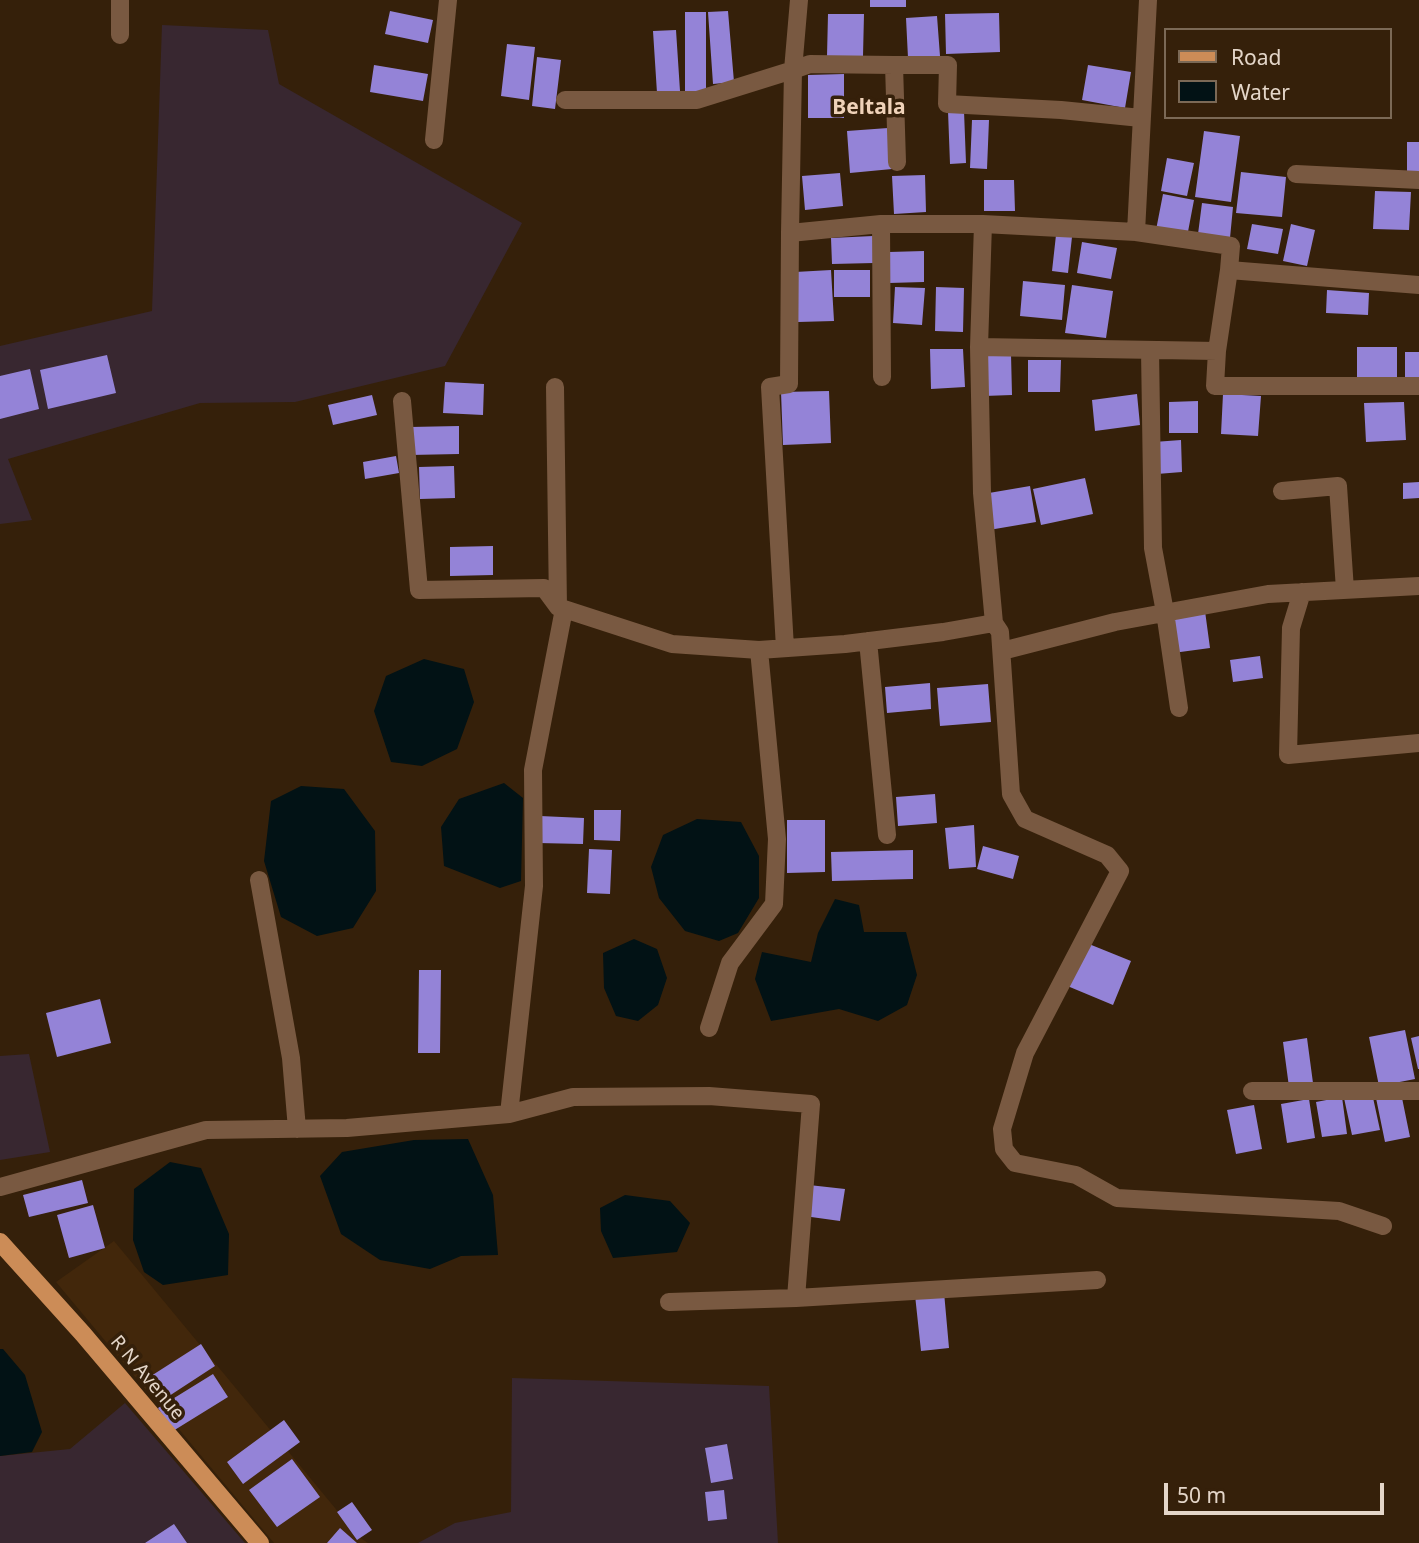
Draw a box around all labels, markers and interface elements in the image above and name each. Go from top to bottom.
legend [1164,28,1391,119]
text: Road [1231,43,1281,71]
text: Water [1231,78,1290,106]
district label: Beltala [832,95,906,121]
street label: R N Avenue [105,1331,189,1425]
scale bar [1167,1470,1388,1514]
text: 50 m [1177,1481,1226,1509]

